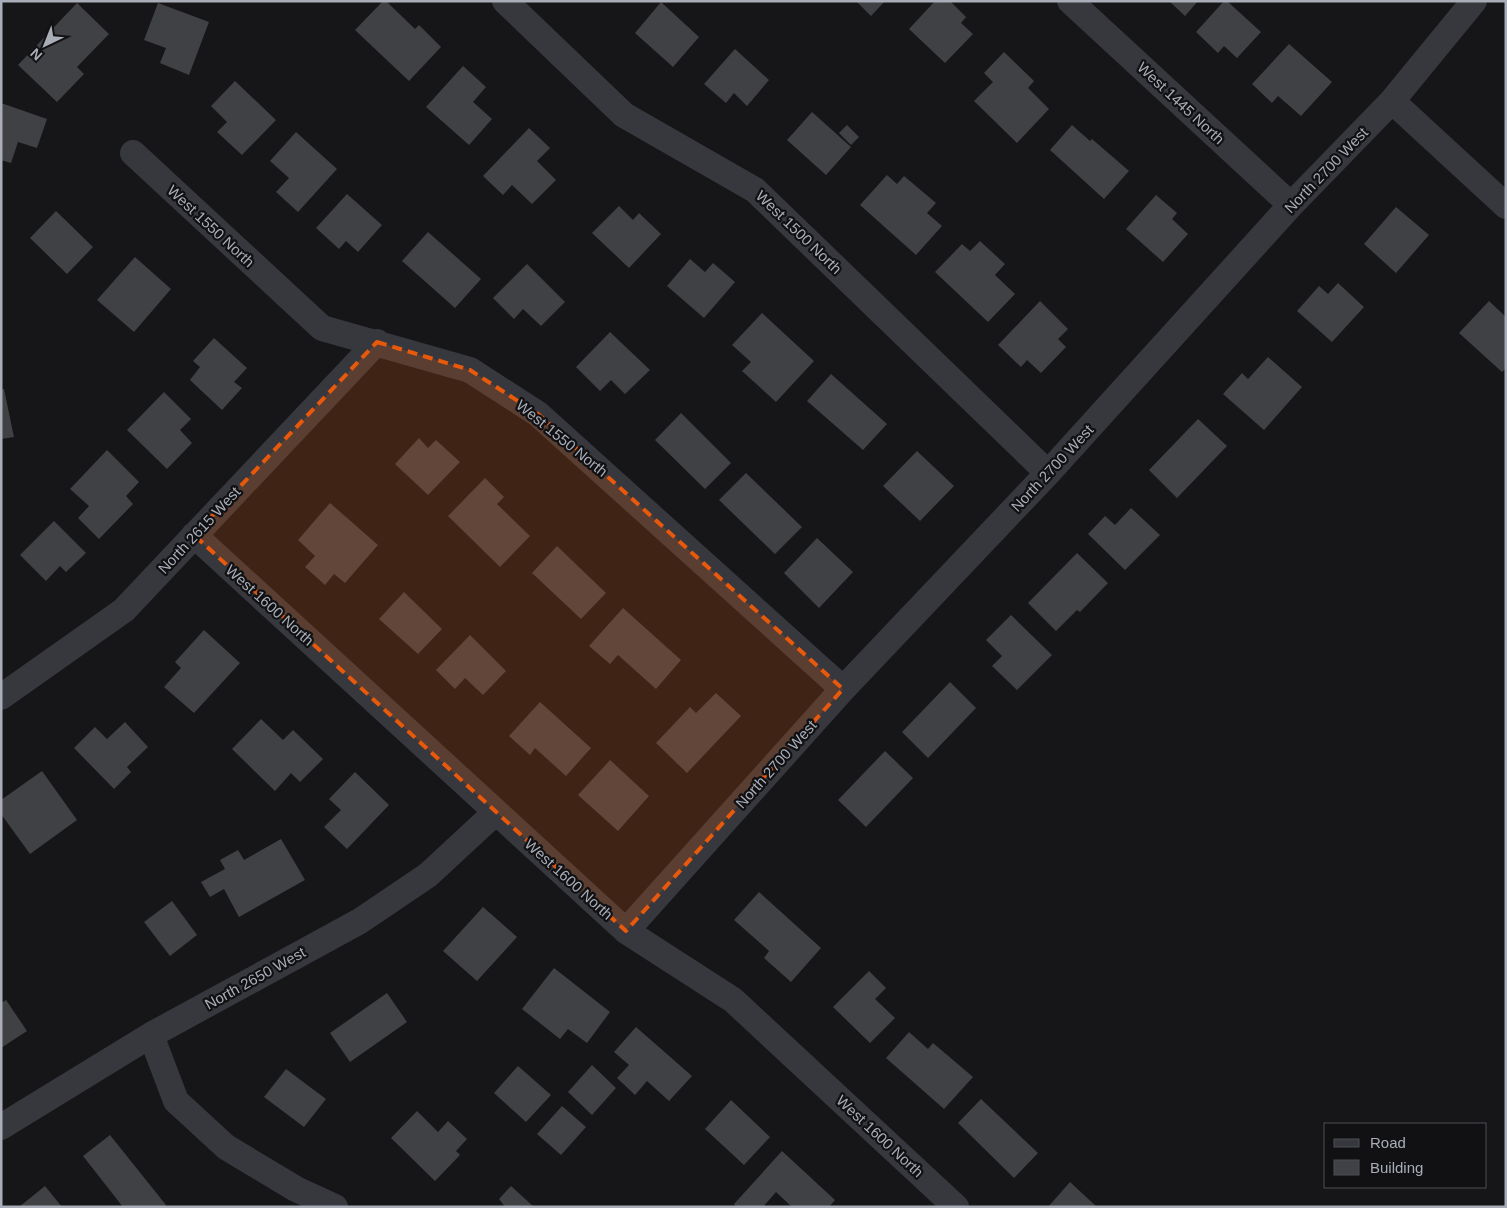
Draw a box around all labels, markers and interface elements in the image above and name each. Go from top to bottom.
north arrow [20,20,70,70]
text: N [27,45,45,64]
street label: West 1445 North [1134,58,1228,148]
street label: North 2700 West [1281,123,1372,216]
street label: West 1550 North [164,181,258,271]
street label: West 1500 North [753,187,845,277]
street label: West 1550 North [513,396,611,480]
street label: North 2700 West [1007,421,1097,515]
street label: North 2615 West [154,483,244,577]
street label: West 1600 North [223,561,317,649]
street label: North 2700 West [732,716,820,811]
street label: West 1600 North [522,835,616,923]
street label: North 2650 West [202,943,309,1013]
street label: West 1600 North [833,1091,927,1181]
legend [1324,1123,1487,1188]
text: Road [1370,1134,1406,1151]
text: Building [1370,1159,1423,1176]

